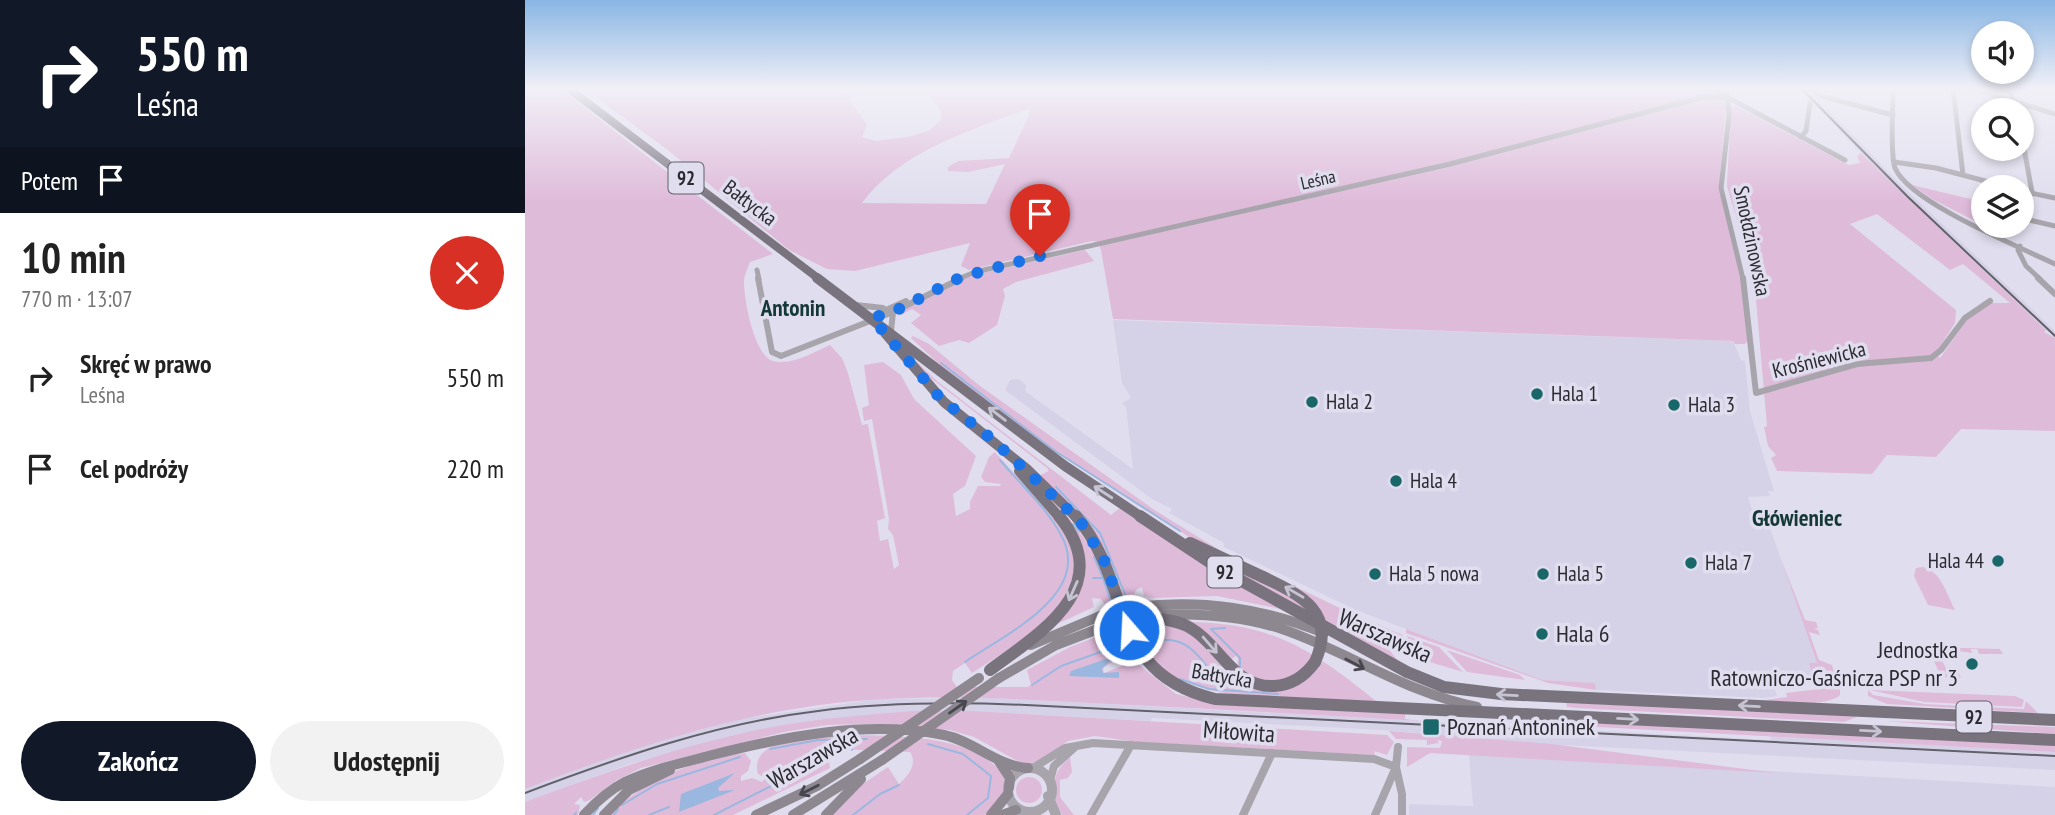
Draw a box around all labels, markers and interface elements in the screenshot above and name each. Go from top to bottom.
text: 550 m [136,21,249,85]
map controls [1971,21,2034,238]
button: sound [1971,21,2034,84]
icon: right [21,28,112,119]
text: Leśna [136,83,199,125]
button: search [1971,98,2034,161]
icon: arrive [92,161,130,199]
road number: 92 [669,162,703,194]
text: Potem [21,164,78,197]
street label: Leśna [1298,164,1338,195]
street label: Bałtycka [718,174,783,232]
button: layers [1971,175,2034,238]
street label: Smołdzinowska [1728,183,1777,298]
pin [1010,184,1070,256]
icon: arrive [1021,195,1059,233]
text: 10 min [21,230,126,285]
button: close [430,236,504,310]
text: 770 m · 13:07 [21,284,133,313]
district label: Antonin [760,293,825,322]
street label: Krośniewicka [1769,335,1868,384]
text: Skręć w prawo [80,347,211,380]
icon: right [21,359,59,397]
text: 550 m [446,361,504,394]
text: Leśna [80,380,125,409]
place label: Hala 1 [1551,380,1598,407]
marker: Hala 1 [1529,386,1545,402]
place label: Hala 2 [1326,388,1373,415]
place label: Hala 3 [1688,391,1735,418]
marker: Hala 2 [1304,394,1320,410]
marker: Hala 3 [1666,397,1682,413]
one-way arrow [989,407,1007,422]
icon: arrive [21,450,59,488]
text: Cel podróży [80,452,188,485]
text: 220 m [446,452,504,485]
place label: Hala 4 [1410,467,1457,494]
marker: Hala 4 [1388,473,1404,489]
one-way arrow [1094,484,1114,498]
district label: Główieniec [1752,503,1842,532]
place label: Hala 44 [1928,547,1985,574]
place label: Hala 7 [1705,549,1752,576]
marker: Hala 44 [1990,553,2006,569]
marker: Hala 7 [1683,555,1699,571]
road number: 92 [1207,556,1243,587]
place label: Hala 5 nowa [1389,560,1479,587]
place label: Hala 5 [1557,560,1604,587]
marker: Hala 5 nowa [1367,566,1383,582]
marker: Hala 5 [1535,566,1551,582]
one-way arrow [1066,580,1079,601]
one-way arrow [1284,585,1304,599]
position arrow [1092,593,1166,667]
street label: Warszawska [1334,601,1437,670]
place label: Hala 6 [1556,618,1610,649]
marker: Hala 6 [1534,626,1550,642]
place label: Jednostka Ratowniczo-Gaśnicza PSP nr 3 [1710,634,1958,693]
one-way arrow [1202,636,1218,654]
marker: Jednostka Ratowniczo-Gaśnicza PSP nr 3 [1964,656,1980,672]
street label: Bałtycka [1190,657,1254,694]
one-way arrow [1345,658,1365,672]
one-way arrow [1495,688,1518,701]
one-way arrow [1738,699,1761,712]
one-way arrow [948,700,967,714]
road number: 92 [1957,702,1991,732]
place label: Poznań Antoninek [1447,711,1596,742]
one-way arrow [1617,713,1640,726]
street label: Miłowita [1202,714,1276,749]
marker: Poznań Antoninek [1421,717,1441,737]
street label: Warszawska [762,719,863,796]
button: Zakończ [21,721,256,801]
button: Udostępnij [270,721,504,801]
one-way arrow [1859,725,1882,738]
one-way arrow [799,783,820,797]

